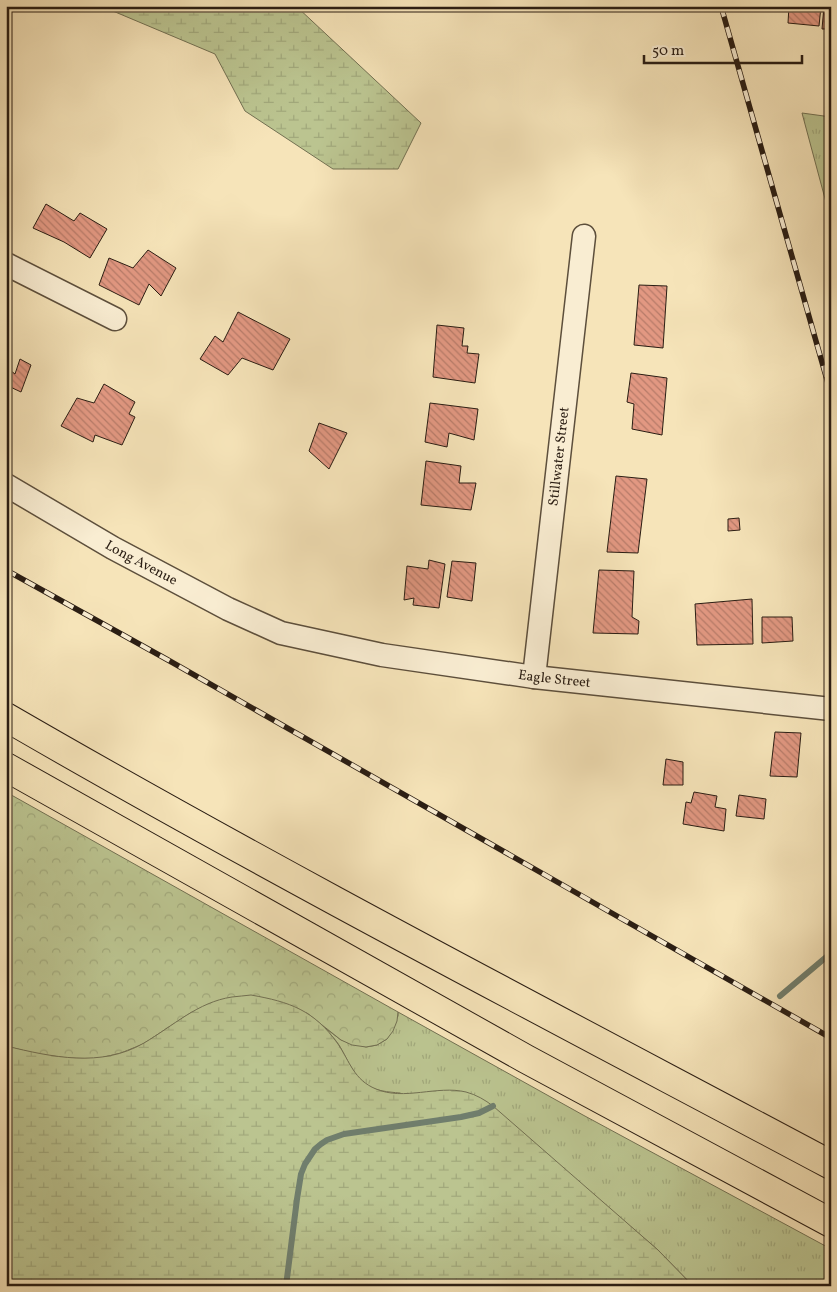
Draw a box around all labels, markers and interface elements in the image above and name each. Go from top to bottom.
scale bar [644,32,802,64]
text: 50 m [652,41,684,62]
street label: Stillwater Street [544,406,574,507]
street label: Long Avenue [101,536,181,590]
street label: Eagle Street [517,665,592,693]

